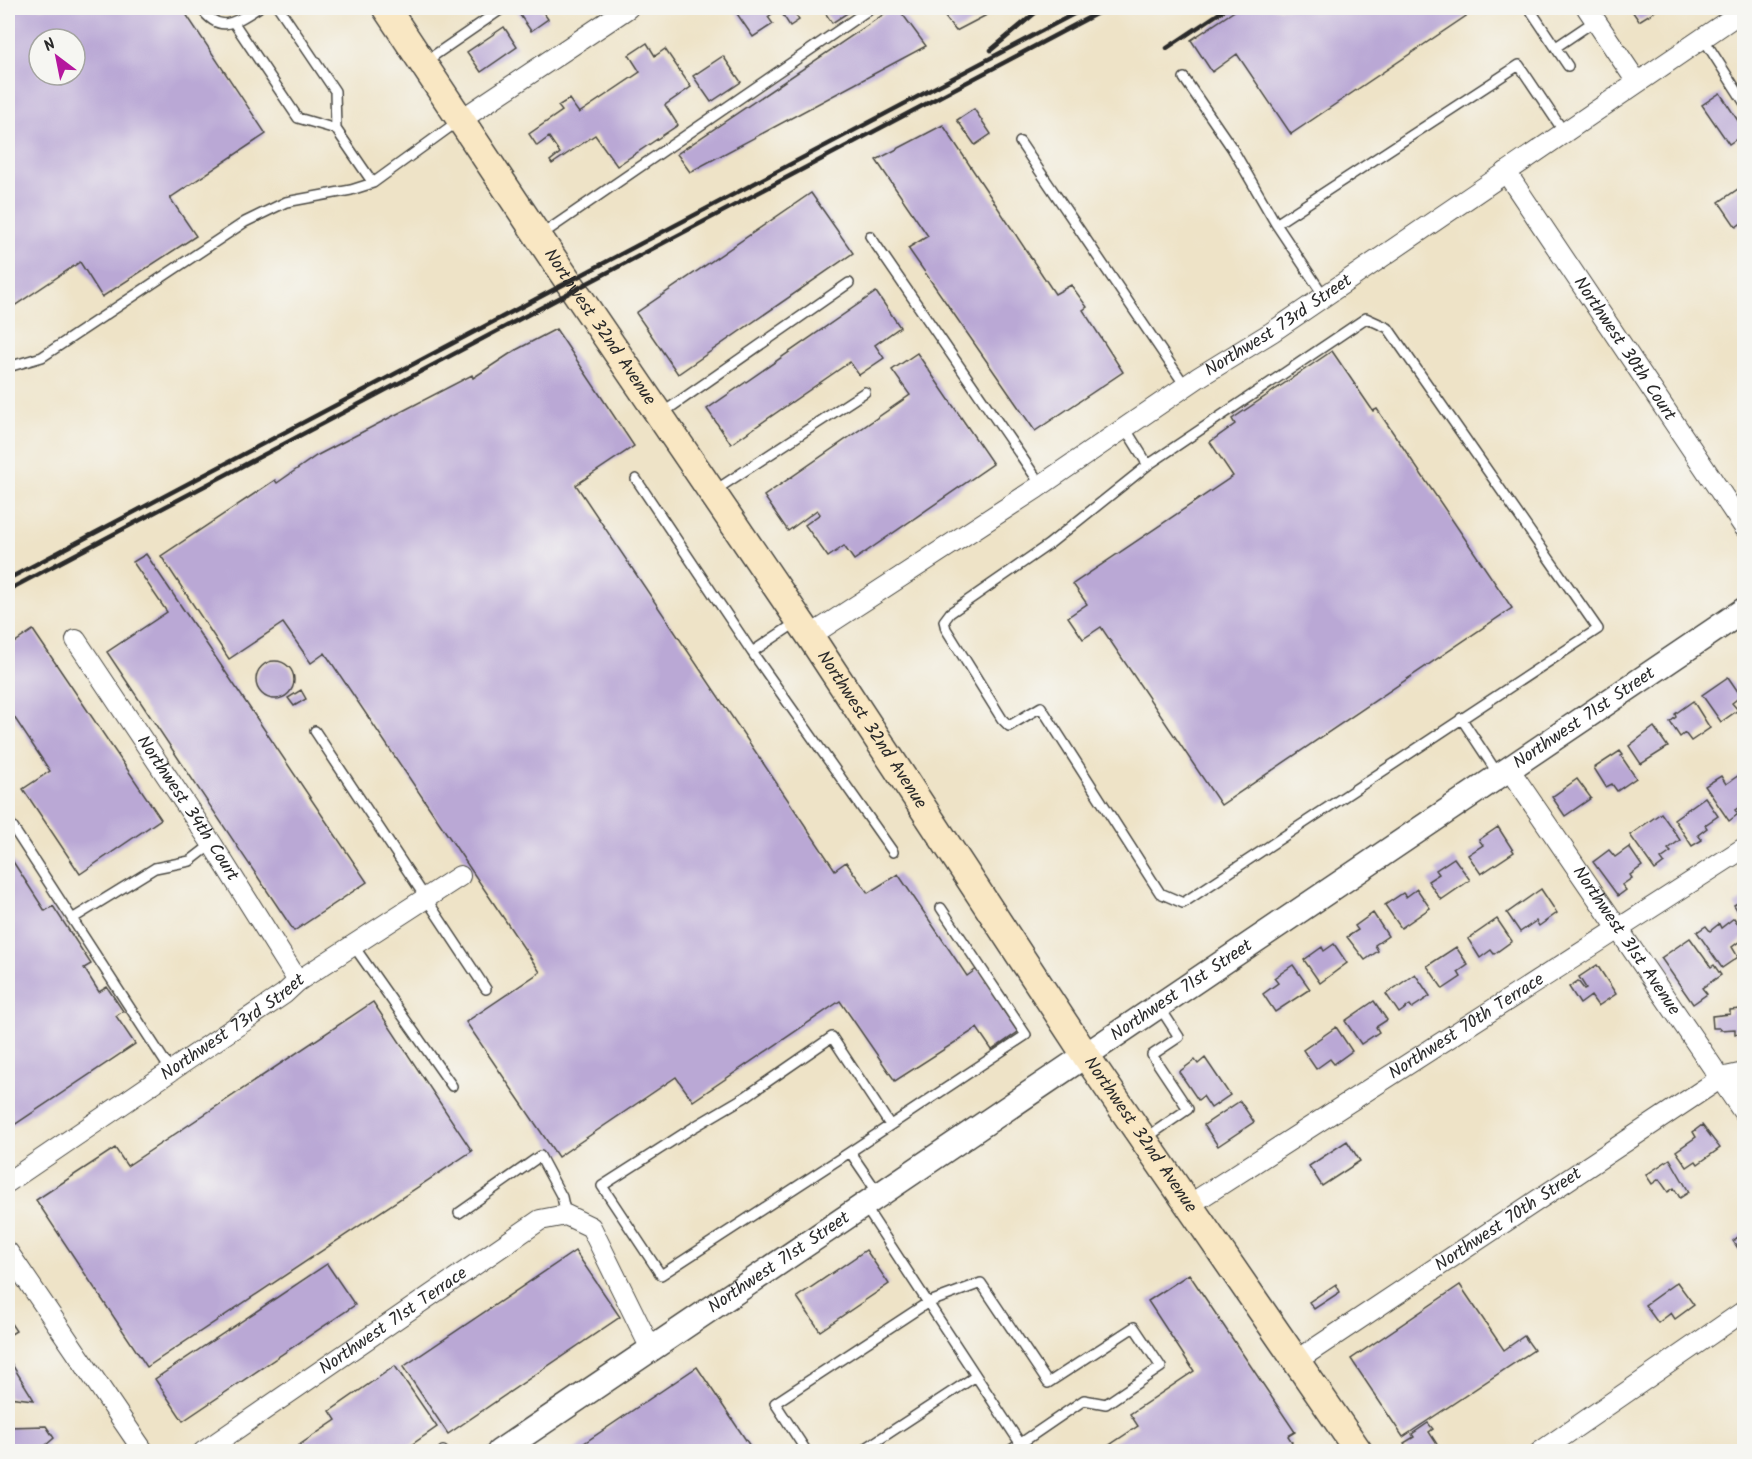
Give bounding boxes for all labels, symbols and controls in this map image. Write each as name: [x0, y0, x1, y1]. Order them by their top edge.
north arrow: [27, 27, 87, 87]
text: N: [39, 32, 61, 59]
street label: Northwest 32nd Avenue: [536, 243, 664, 412]
street label: Northwest 73rd Street: [1199, 266, 1359, 385]
street label: Northwest 30th Court: [1566, 271, 1684, 428]
street label: Northwest 32nd Avenue: [809, 645, 934, 815]
street label: Northwest 71st Street: [1507, 659, 1662, 777]
street label: Northwest 34th Court: [129, 729, 247, 888]
street label: Northwest 31st Avenue: [1565, 860, 1688, 1022]
street label: Northwest 71st Street: [1104, 931, 1260, 1049]
street label: Northwest 73rd Street: [155, 965, 312, 1089]
street label: Northwest 70th Terrace: [1383, 965, 1550, 1087]
street label: Northwest 32nd Avenue: [1076, 1051, 1205, 1219]
street label: Northwest 70th Street: [1429, 1159, 1589, 1279]
street label: Northwest 71st Street: [702, 1203, 857, 1321]
street label: Northwest 71st Terrace: [313, 1259, 474, 1383]

